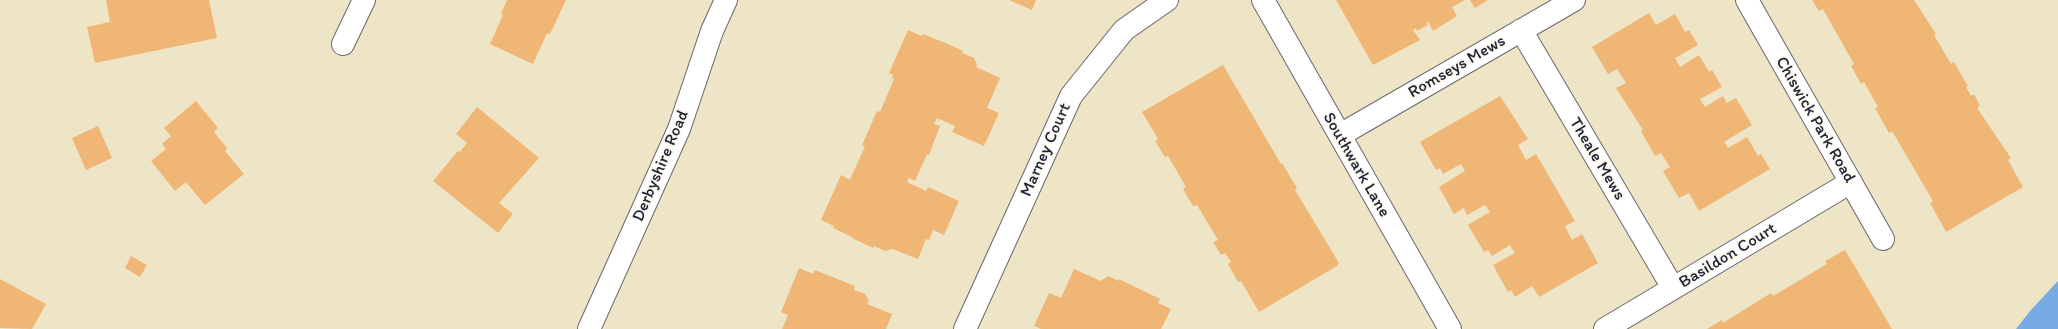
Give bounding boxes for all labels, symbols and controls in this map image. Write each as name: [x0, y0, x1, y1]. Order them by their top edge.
street label: Romseys Mews: [1405, 31, 1509, 103]
street label: Chiswick Park Road: [1771, 53, 1859, 187]
street label: Marney Court: [1016, 100, 1076, 200]
street label: Derbyshire Road: [628, 107, 694, 225]
street label: Southwark Lane: [1318, 109, 1394, 221]
street label: Theale Mews: [1564, 114, 1630, 204]
street label: Basildon Court: [1676, 219, 1780, 293]

